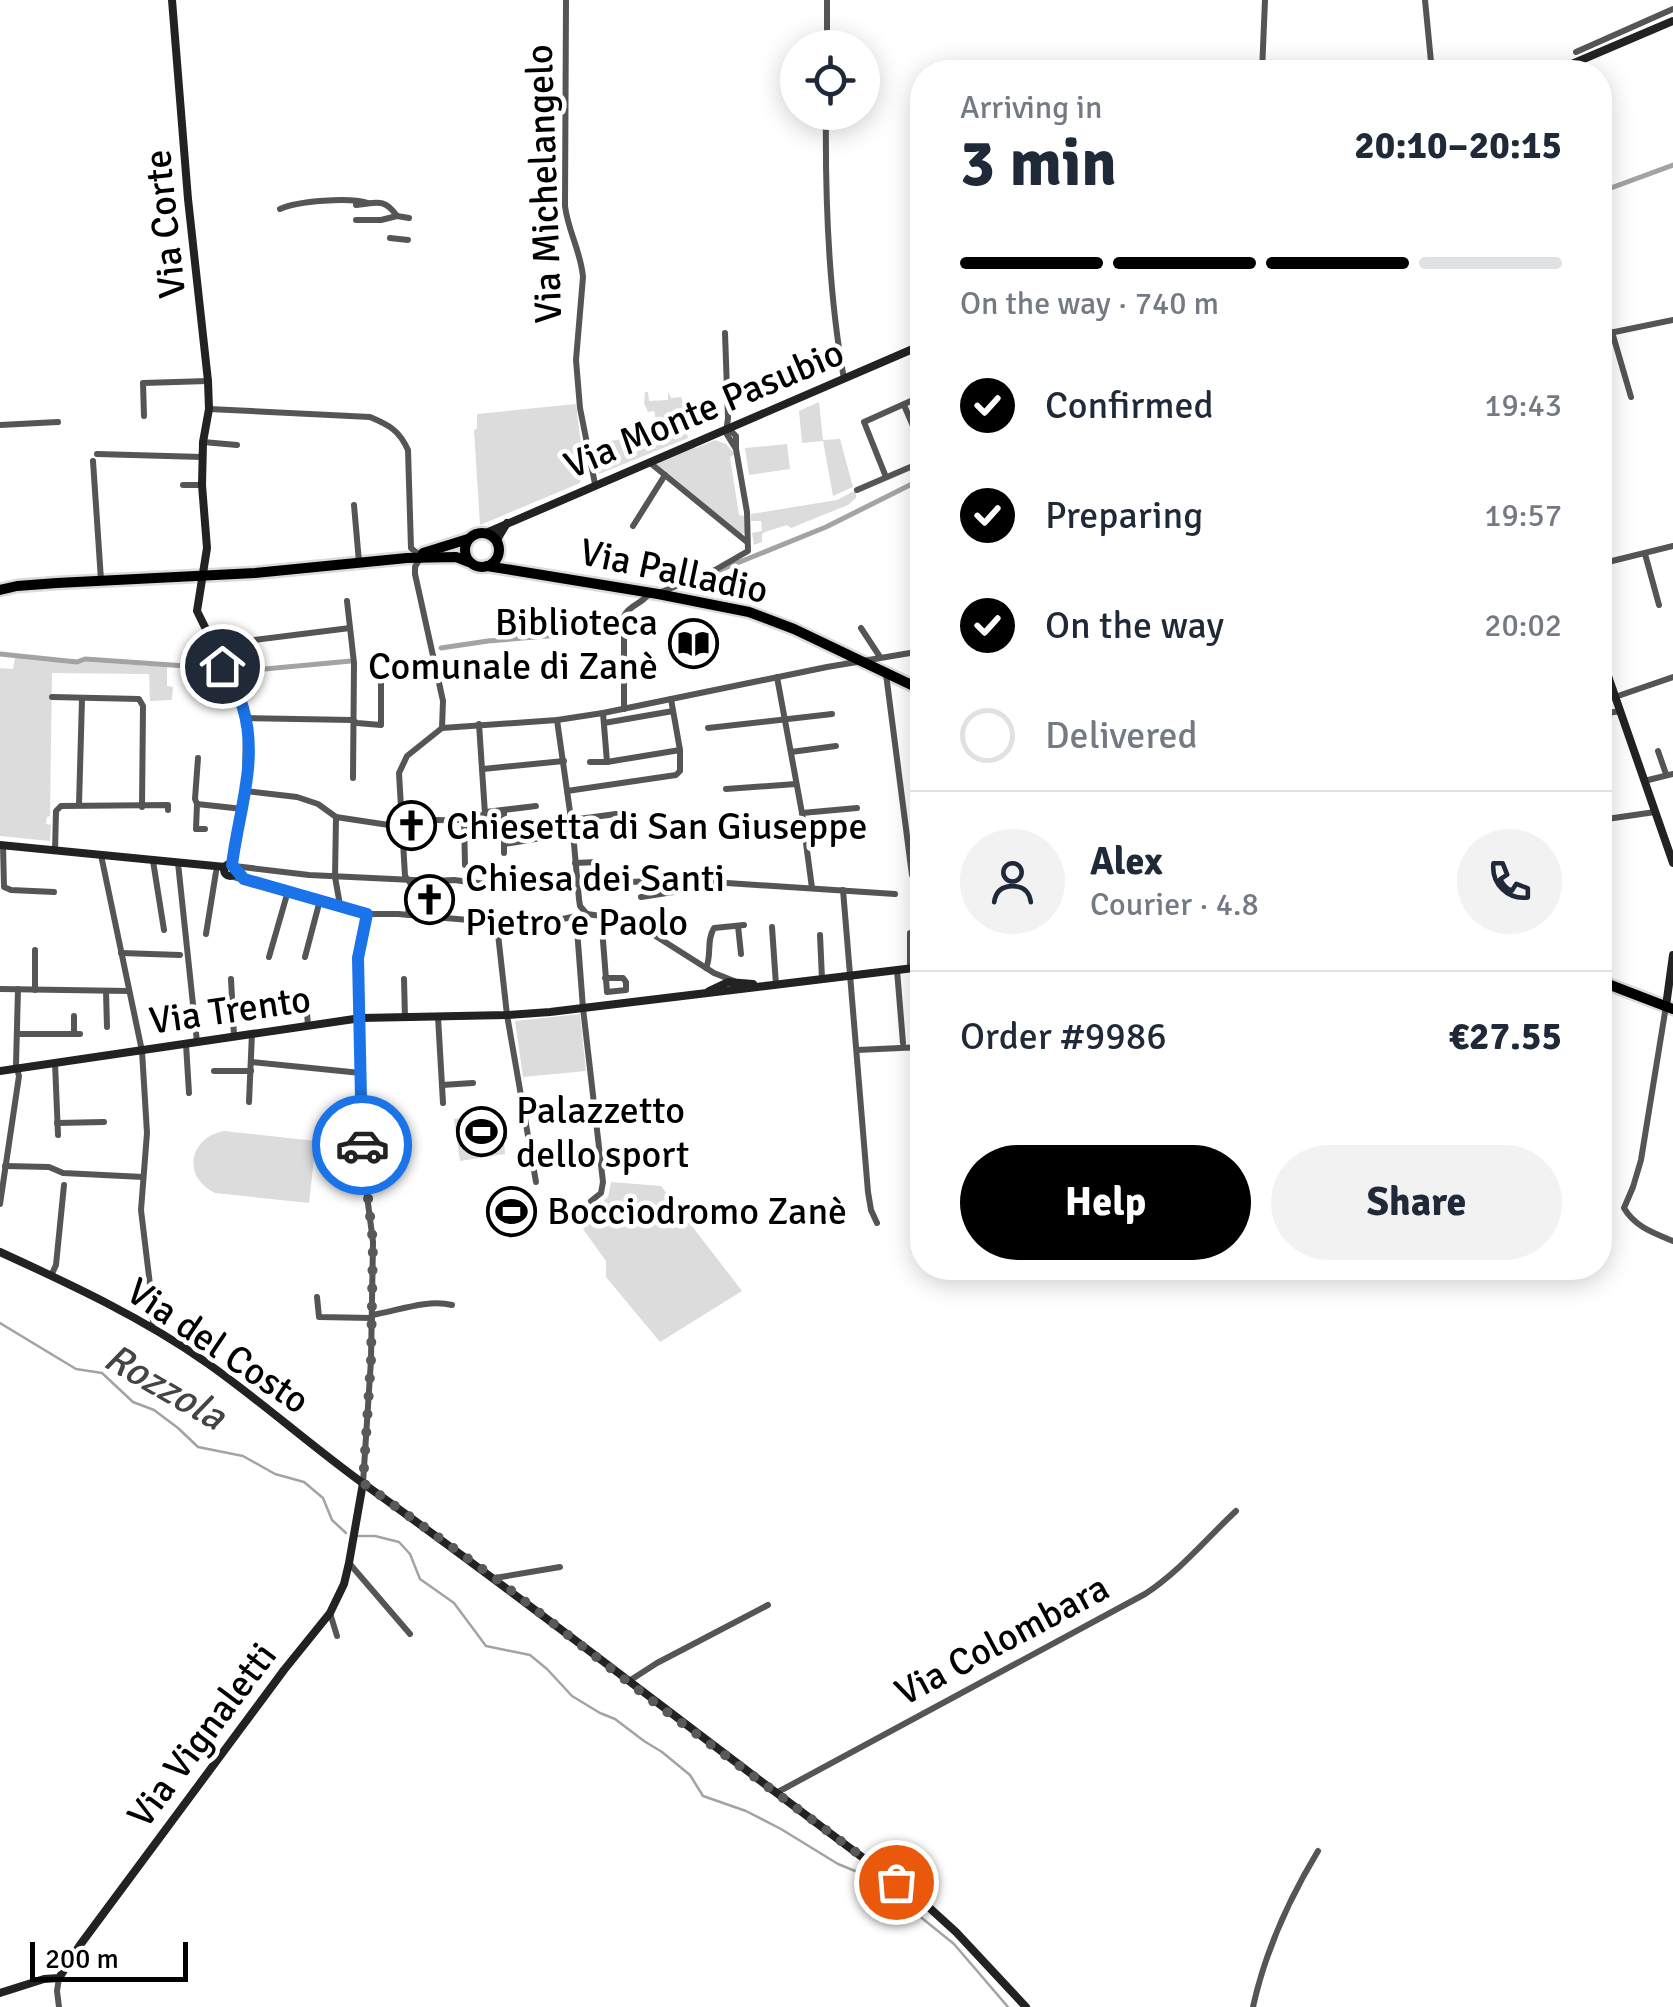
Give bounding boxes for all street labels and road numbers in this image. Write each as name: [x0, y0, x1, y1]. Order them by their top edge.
street label: Via Michelangelo: [516, 44, 572, 324]
street label: Via Corte: [134, 147, 196, 301]
street label: Via Monte Pasubio: [557, 329, 851, 489]
street label: Via Palladio: [576, 528, 772, 614]
street label: Via Trento: [146, 975, 314, 1045]
street label: Via del Costo: [118, 1268, 318, 1424]
street label: Via Colombara: [887, 1564, 1117, 1716]
street label: Via Vignaletti: [117, 1633, 287, 1837]

